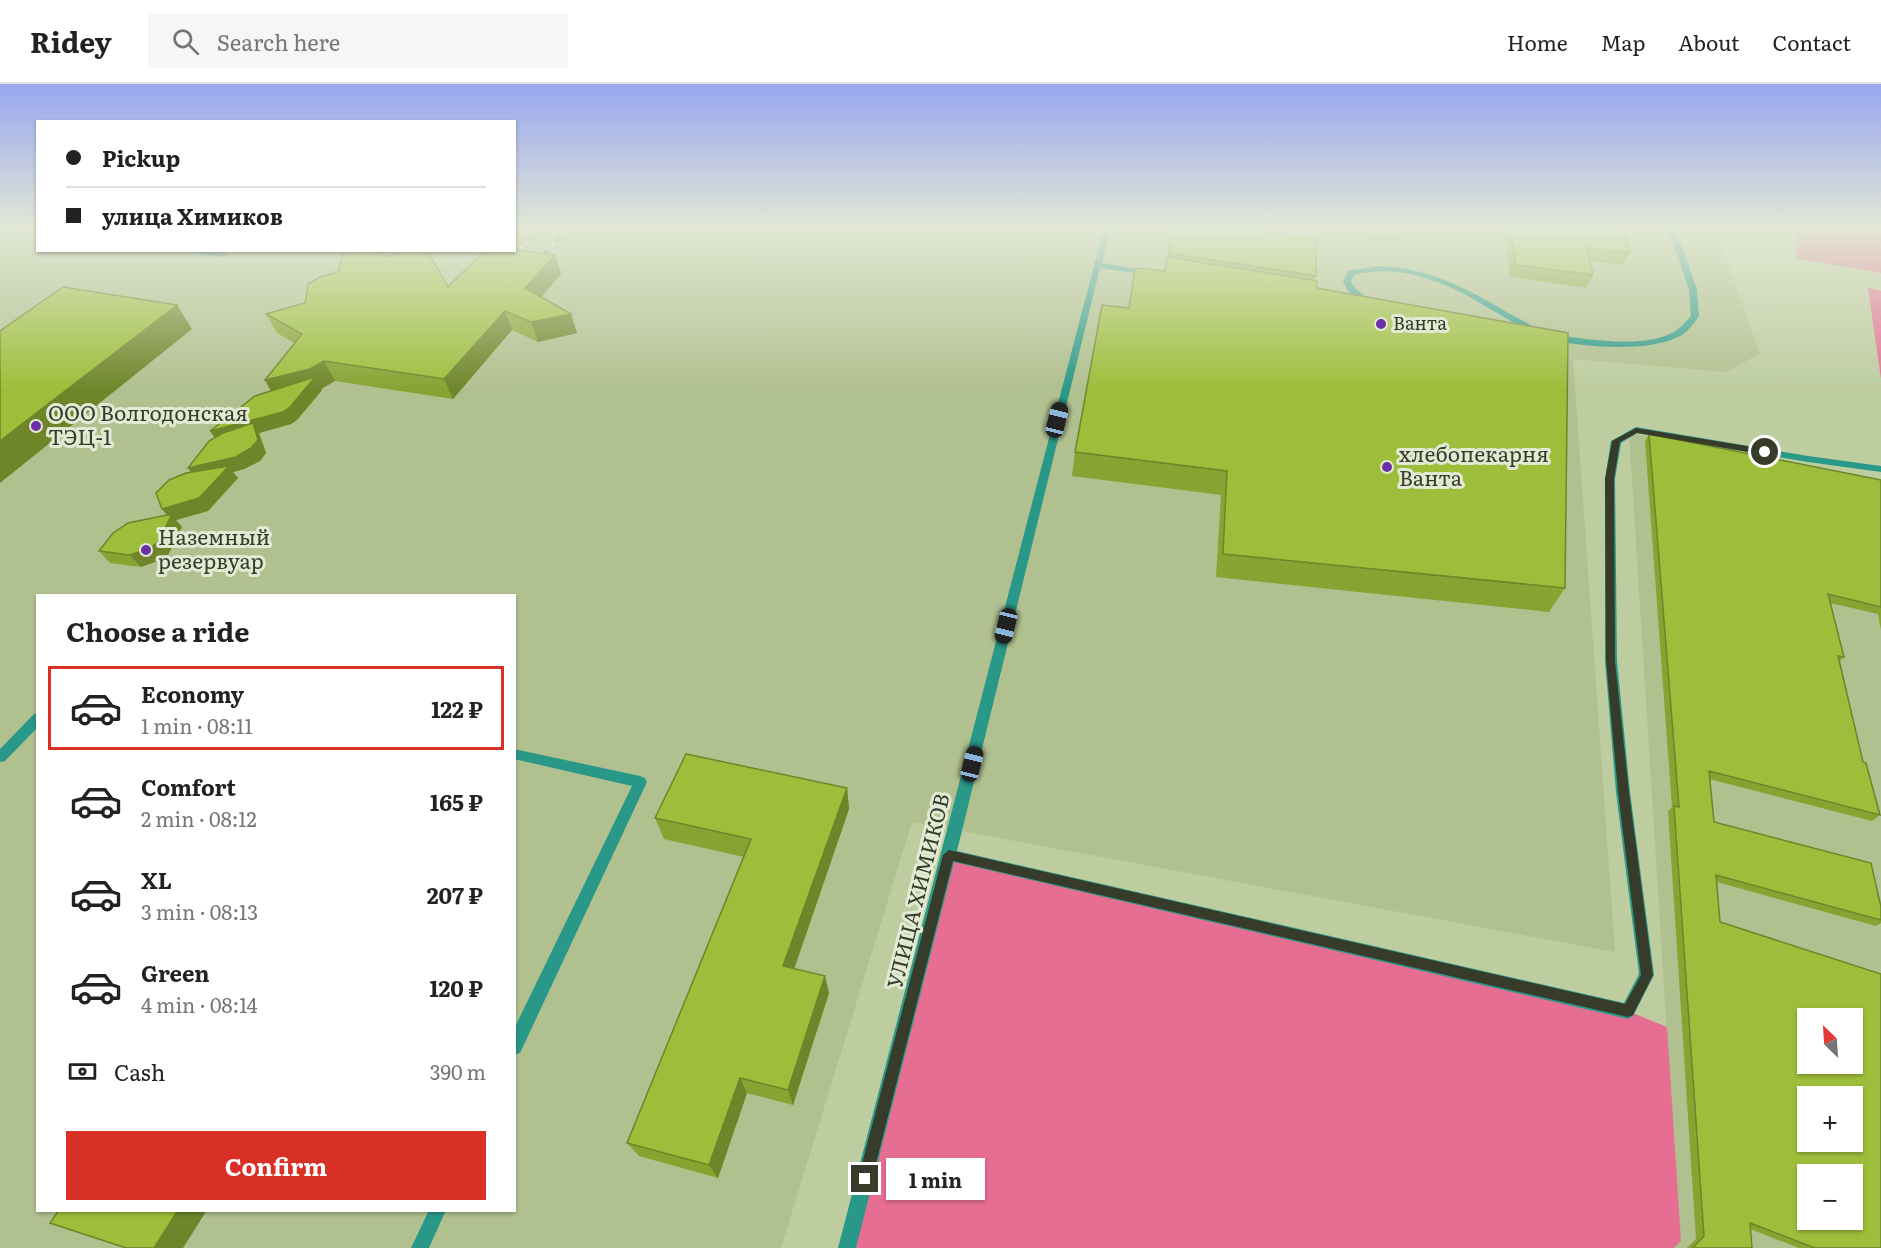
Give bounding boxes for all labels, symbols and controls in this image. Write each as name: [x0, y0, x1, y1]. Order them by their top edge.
search box: [148, 14, 568, 68]
text: Ridey: [30, 20, 112, 62]
icon: search: [169, 25, 202, 58]
text: Search here: [217, 25, 340, 58]
text: Home: [1507, 26, 1568, 57]
text: Map: [1601, 26, 1645, 57]
text: About: [1678, 26, 1740, 57]
text: Contact: [1773, 26, 1851, 57]
text: Pickup: [102, 141, 180, 174]
text: улица Химиков: [102, 199, 283, 232]
place label: Ванта: [1393, 309, 1447, 336]
marker: Ванта: [1374, 317, 1388, 331]
place label: ООО Волгодонская ТЭЦ-1: [48, 396, 248, 451]
car: [1044, 400, 1070, 440]
marker: ООО Волгодонская ТЭЦ-1: [29, 419, 43, 433]
place label: хлебопекарня Ванта: [1399, 437, 1549, 492]
route start: [1751, 438, 1778, 465]
marker: хлебопекарня Ванта: [1380, 460, 1394, 474]
place label: Наземный резервуар: [158, 520, 270, 575]
marker: Наземный резервуар: [139, 543, 153, 557]
car: [993, 606, 1019, 646]
text: Choose a ride: [66, 610, 249, 650]
text: Economy: [141, 677, 244, 710]
icon: car: [69, 681, 123, 735]
text: 122 ₽: [431, 692, 483, 725]
text: 1 min · 08:11: [141, 710, 253, 740]
car: [959, 744, 985, 784]
text: Comfort: [141, 770, 236, 803]
icon: car: [69, 774, 123, 828]
text: 165 ₽: [430, 785, 483, 818]
street label: УЛИЦА ХИМИКОВ: [877, 790, 956, 991]
text: 2 min · 08:12: [141, 803, 257, 833]
text: XL: [141, 863, 172, 896]
icon: car: [69, 867, 123, 921]
text: 207 ₽: [427, 878, 483, 911]
text: 3 min · 08:13: [141, 896, 258, 926]
text: Green: [141, 956, 210, 989]
icon: car: [69, 960, 123, 1014]
text: 120 ₽: [429, 971, 483, 1004]
text: 4 min · 08:14: [141, 989, 258, 1019]
north arrow: [1797, 1008, 1863, 1074]
map controls: [1797, 1008, 1863, 1230]
icon: cash: [66, 1055, 99, 1088]
text: Cash: [114, 1055, 165, 1088]
text: 390 m: [430, 1056, 486, 1086]
button: +: [1797, 1086, 1863, 1152]
button: Confirm: [66, 1131, 486, 1200]
callout: 1 min: [886, 1158, 985, 1200]
text: 1 min: [909, 1164, 962, 1194]
button: −: [1797, 1164, 1863, 1230]
route end: [851, 1165, 878, 1192]

